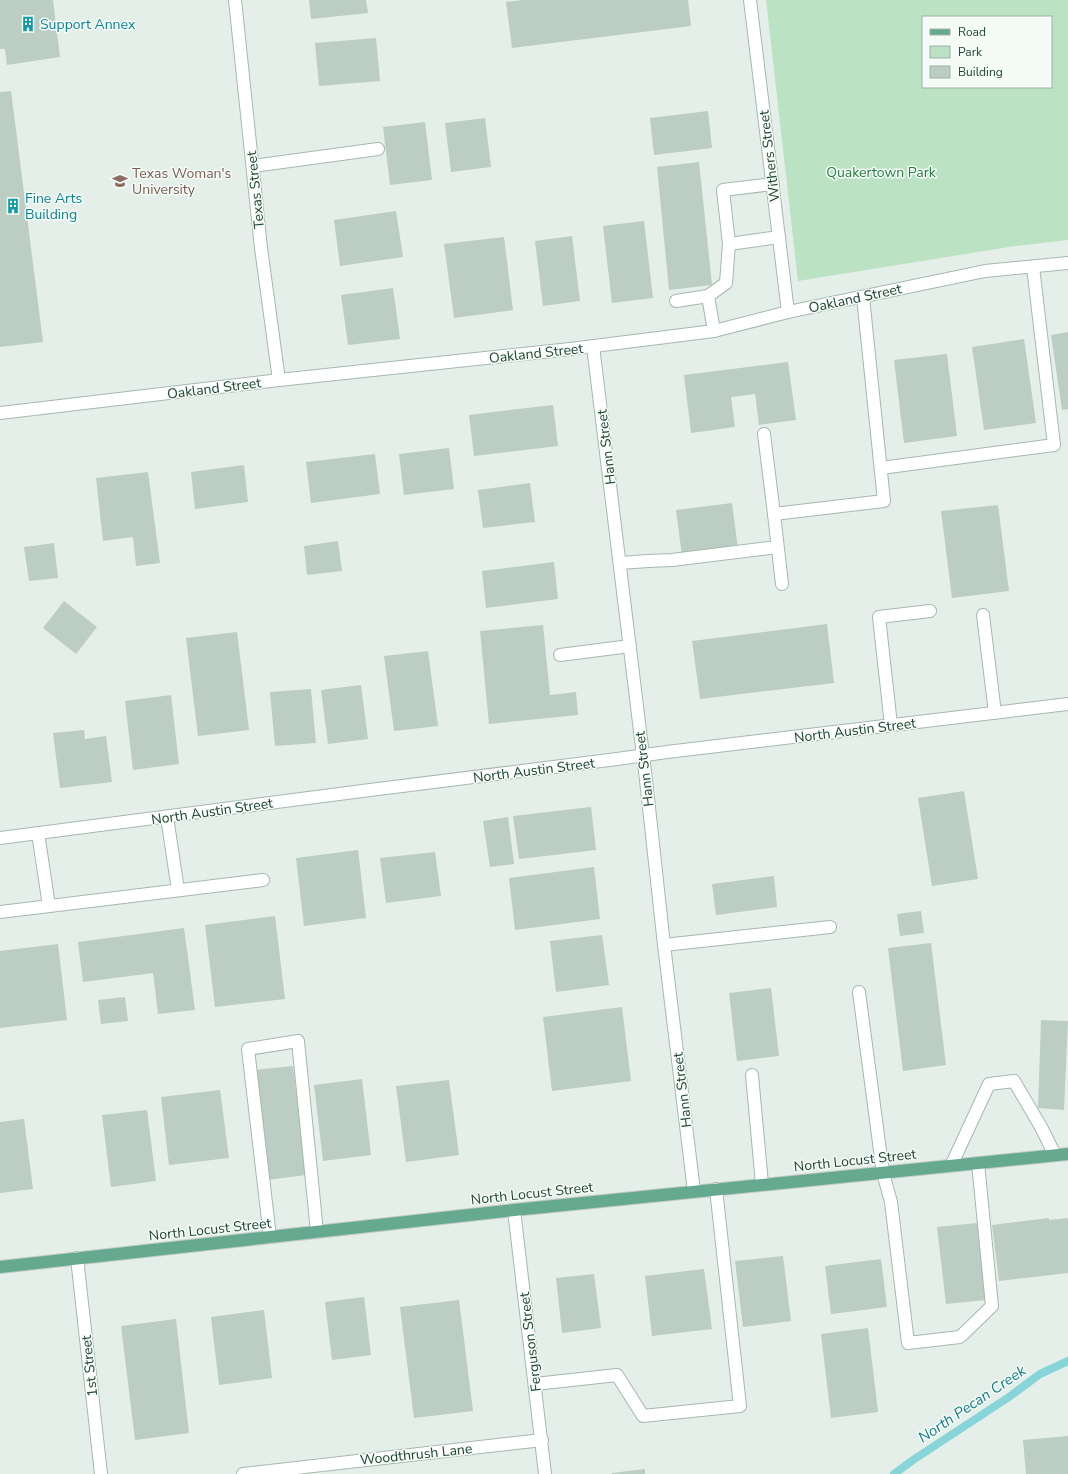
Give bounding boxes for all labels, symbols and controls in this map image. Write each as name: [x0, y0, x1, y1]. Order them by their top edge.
building icon: Support Annex: [19, 15, 37, 33]
place label: Support Annex: [40, 15, 136, 34]
legend: [922, 16, 1052, 88]
text: Road: [958, 24, 986, 40]
text: Park: [958, 44, 983, 60]
text: Building: [958, 64, 1003, 80]
street label: Withers Street: [754, 109, 785, 203]
street label: Texas Street: [242, 150, 269, 230]
park label: Quakertown Park: [826, 163, 937, 182]
place label: Texas Woman's University: [132, 164, 232, 199]
school or university icon: Texas Woman's University: [111, 172, 129, 190]
place label: Fine Arts Building: [25, 189, 82, 224]
building icon: Fine Arts Building: [4, 197, 22, 215]
street label: Oakland Street: [807, 279, 903, 318]
street label: Oakland Street: [488, 339, 584, 368]
street label: Oakland Street: [166, 373, 262, 404]
street label: Hann Street: [592, 408, 621, 486]
street label: North Austin Street: [793, 714, 917, 747]
street label: Hann Street: [630, 730, 659, 808]
street label: North Austin Street: [472, 754, 596, 787]
street label: North Austin Street: [150, 794, 274, 829]
street label: Hann Street: [668, 1051, 697, 1129]
street label: North Locust Street: [793, 1145, 917, 1176]
street label: North Locust Street: [470, 1178, 594, 1209]
street label: North Locust Street: [148, 1214, 272, 1245]
street label: Ferguson Street: [515, 1291, 546, 1393]
street label: 1st Street: [77, 1334, 102, 1398]
water label: North Pecan Creek: [914, 1360, 1030, 1448]
street label: Woodthrush Lane: [359, 1439, 473, 1470]

